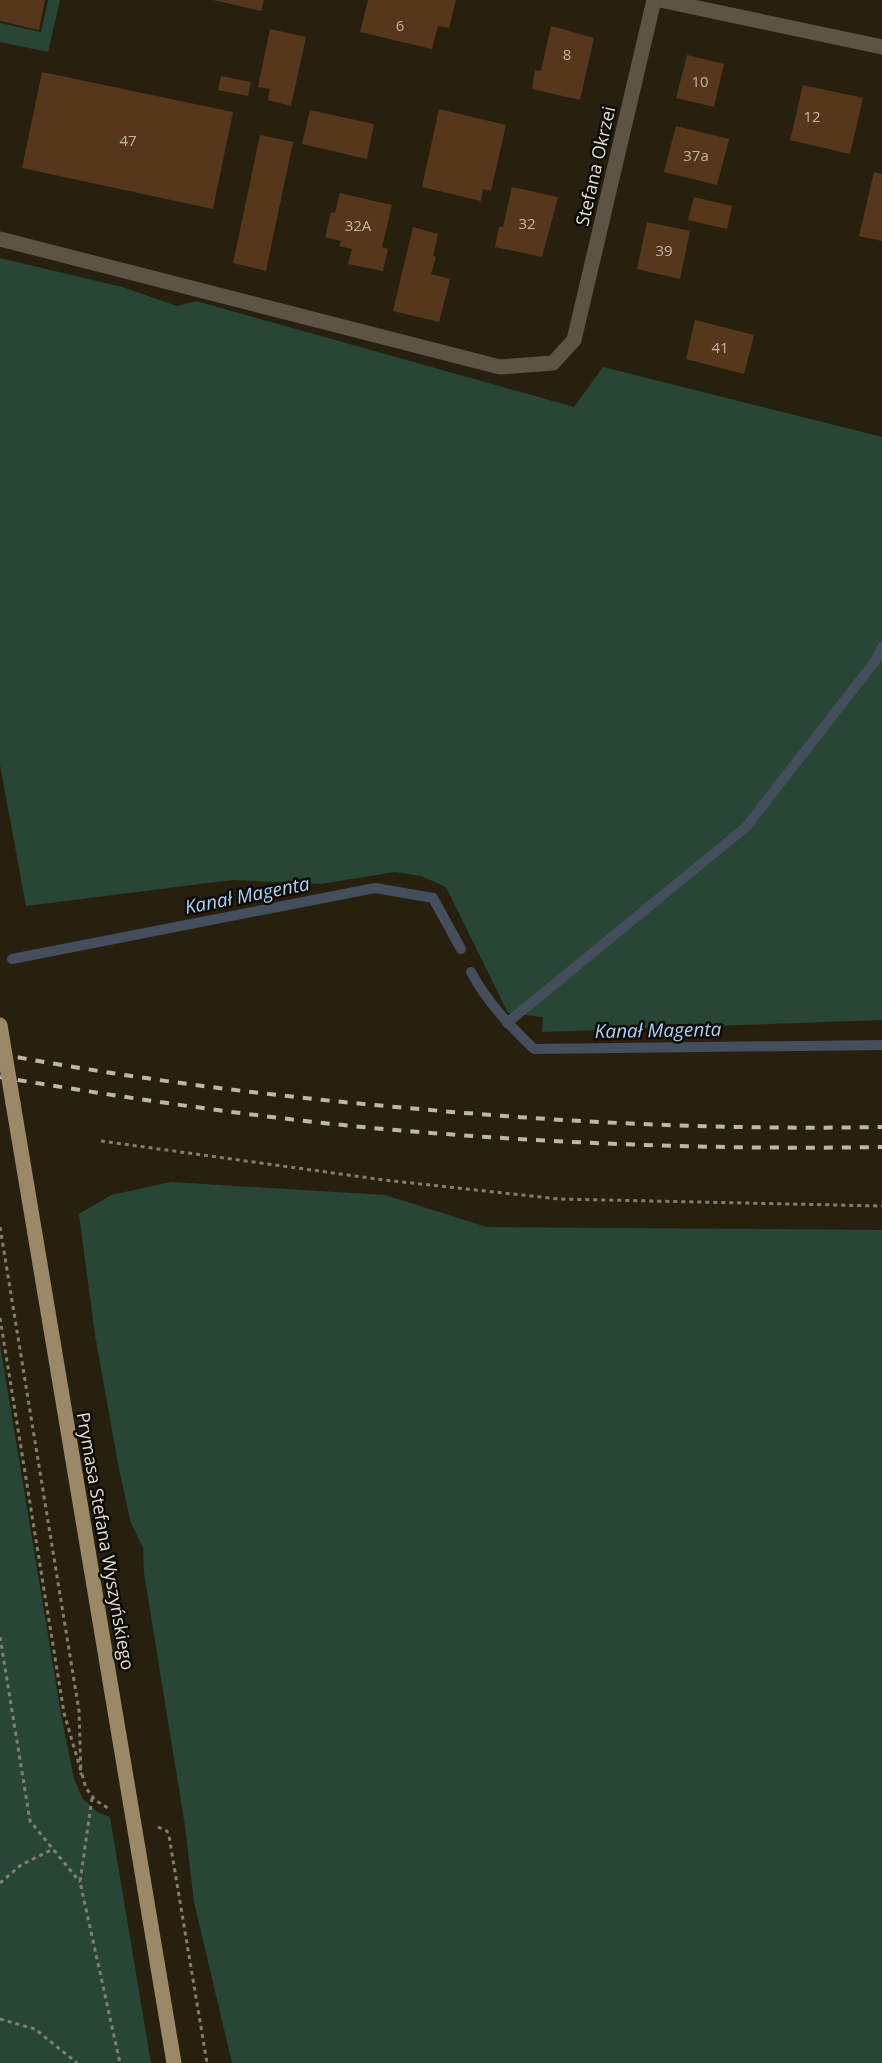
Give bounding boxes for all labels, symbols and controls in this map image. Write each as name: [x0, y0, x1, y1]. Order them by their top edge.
house number: 6: [396, 15, 404, 35]
house number: 8: [563, 44, 571, 64]
house number: 10: [691, 71, 709, 91]
street label: Stefana Okrzei: [570, 104, 620, 228]
house number: 12: [803, 106, 821, 126]
house number: 47: [119, 130, 137, 150]
house number: 37a: [683, 145, 709, 165]
house number: 32: [518, 213, 536, 233]
house number: 32A: [345, 215, 372, 235]
house number: 39: [655, 240, 673, 260]
house number: 41: [711, 337, 729, 357]
water label: Kanał Magenta: [182, 870, 312, 920]
water label: Kanał Magenta: [594, 1016, 722, 1044]
street label: Prymasa Stefana Wyszyńskiego: [71, 1410, 141, 1672]

